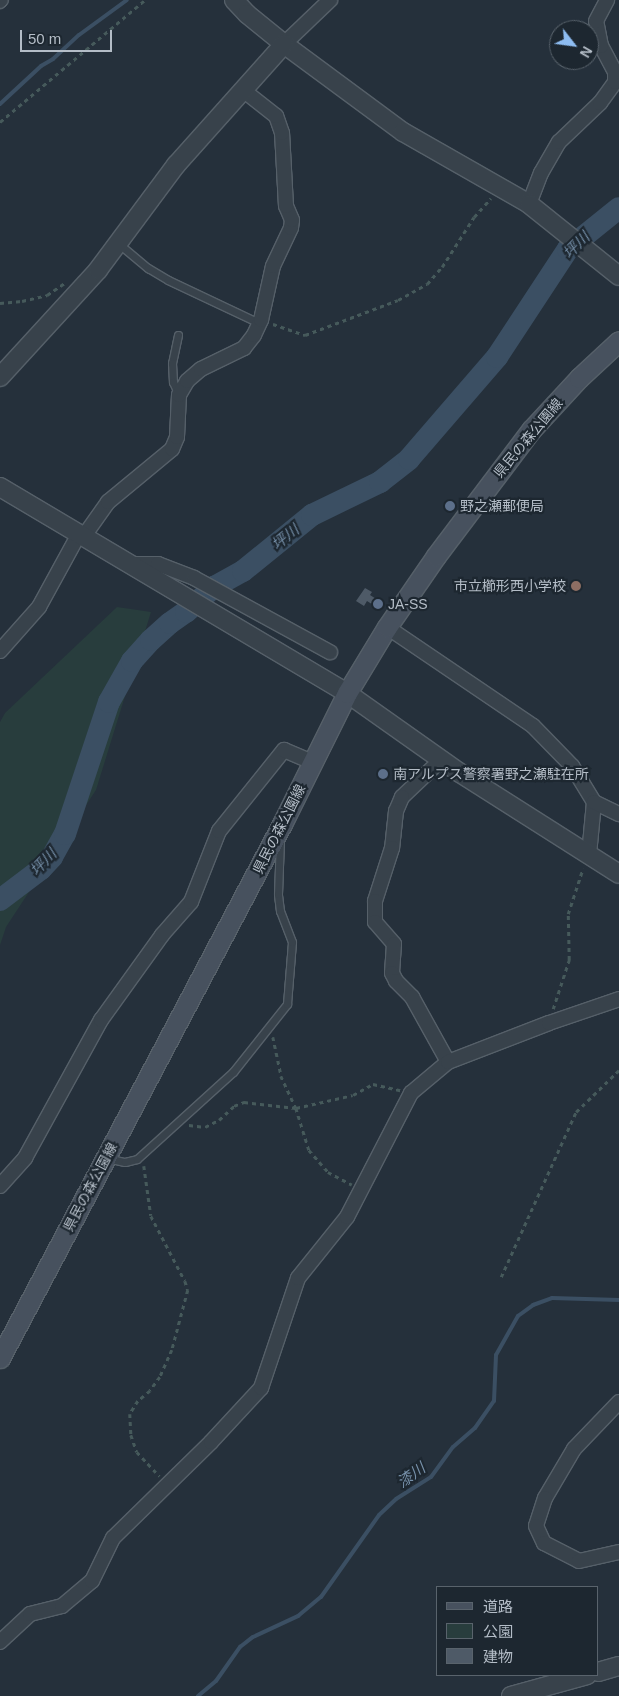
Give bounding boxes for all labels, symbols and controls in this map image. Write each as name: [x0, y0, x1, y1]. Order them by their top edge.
scale bar: [22, 20, 115, 52]
north arrow: [549, 20, 599, 70]
text: 50 m: [28, 30, 61, 47]
text: N: [577, 44, 596, 60]
water label: 坪川: [559, 228, 593, 262]
street label: 県民の森公園線: [490, 395, 566, 481]
place label: 野之瀬郵便局: [460, 498, 544, 514]
marker: 野之瀬郵便局: [444, 500, 456, 512]
water label: 坪川: [268, 521, 302, 553]
place label: 市立櫛形西小学校: [454, 578, 566, 594]
marker: 市立櫛形西小学校: [570, 580, 582, 592]
place label: JA-SS: [388, 596, 428, 612]
marker: JA-SS: [372, 598, 384, 610]
place label: 南アルプス警察署野之瀬駐在所: [393, 766, 589, 782]
marker: 南アルプス警察署野之瀬駐在所: [377, 768, 389, 780]
street label: 県民の森公園線: [249, 782, 309, 876]
water label: 坪川: [26, 845, 60, 879]
street label: 県民の森公園線: [60, 1140, 120, 1234]
water label: 漆川: [394, 1459, 428, 1491]
legend: [436, 1586, 599, 1676]
text: 道路: [483, 1598, 513, 1615]
text: 公園: [483, 1623, 513, 1640]
text: 建物: [483, 1648, 513, 1665]

